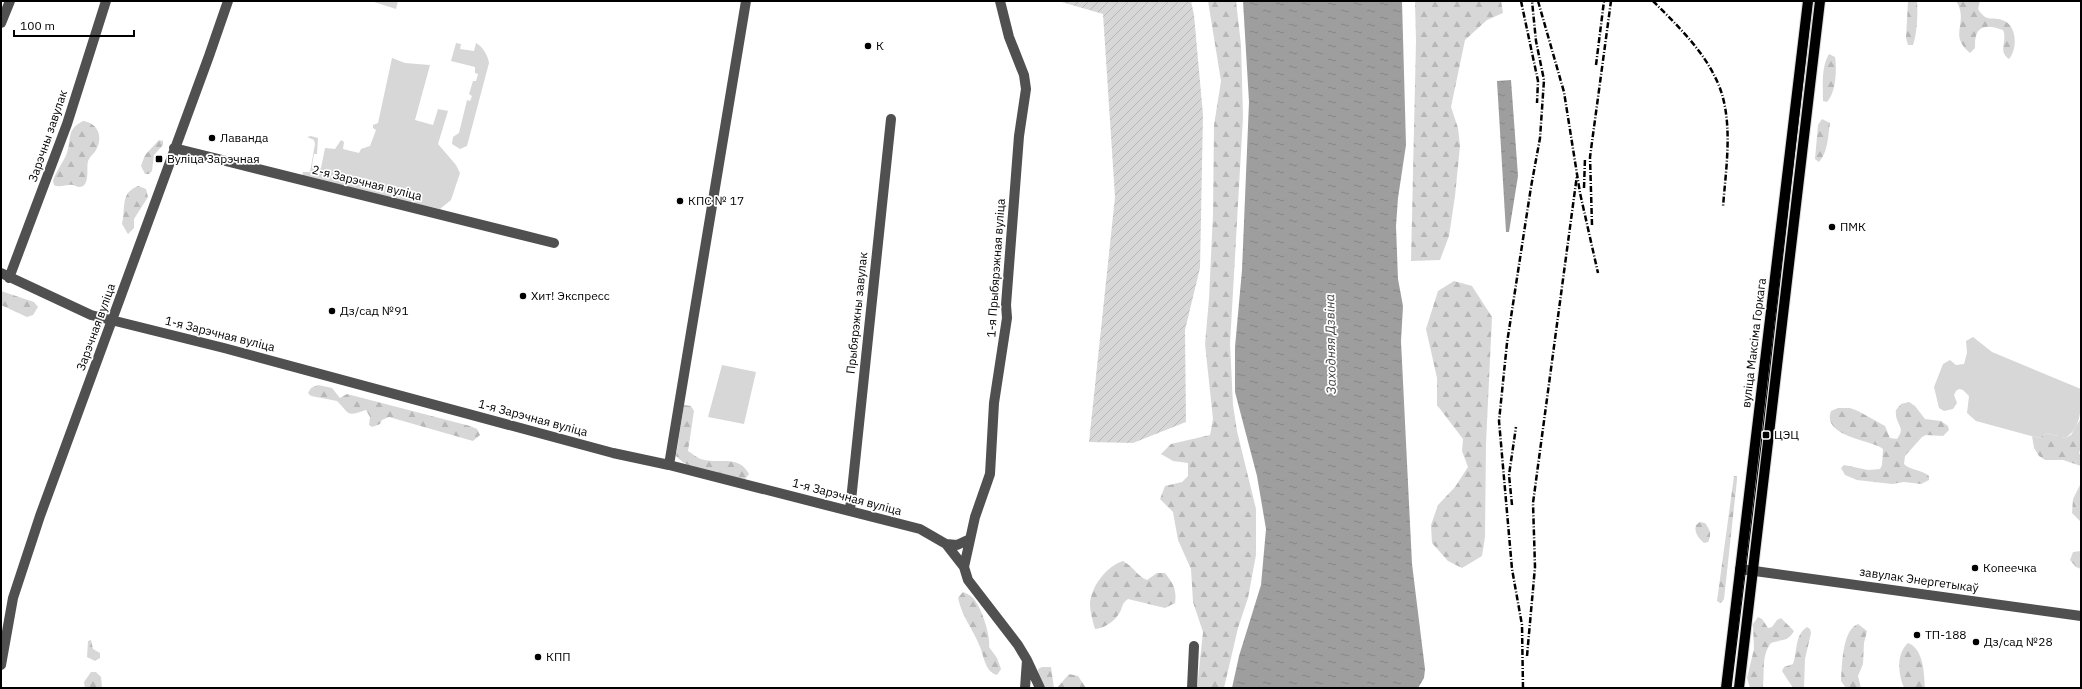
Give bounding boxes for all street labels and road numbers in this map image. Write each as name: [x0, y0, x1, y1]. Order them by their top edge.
street label: Зарэчны завулак: [25, 88, 70, 184]
street label: 2-я Зарэчная вуліца: [311, 162, 424, 204]
street label: 1-я Прыбярэжная вуліца: [983, 198, 1008, 338]
street label: Прыбярэжны завулак: [843, 251, 870, 375]
street label: вуліца Максіма Горкага: [1738, 277, 1769, 409]
street label: Зарэчная вуліца: [73, 281, 118, 372]
street label: 1-я Зарэчная вуліца: [164, 313, 277, 355]
street label: 1-я Зарэчная вуліца: [477, 396, 590, 440]
street label: 1-я Зарэчная вуліца: [791, 475, 904, 519]
street label: завулак Энергетыкаў: [1859, 564, 1980, 595]

